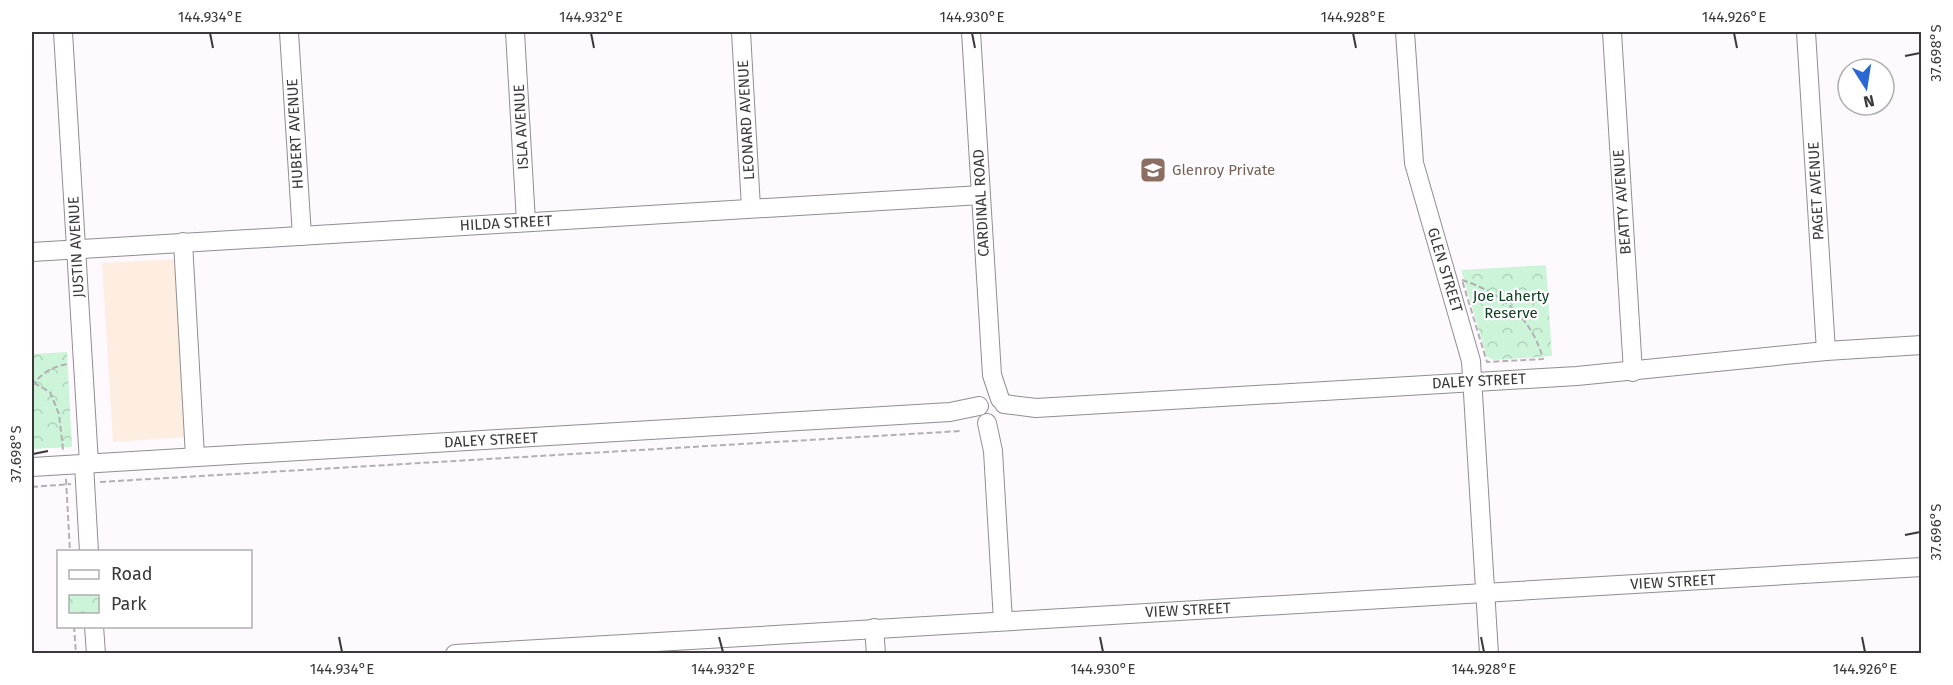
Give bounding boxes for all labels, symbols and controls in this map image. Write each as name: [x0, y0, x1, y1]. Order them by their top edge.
text: 144.934°E: [178, 8, 242, 26]
text: 144.932°E: [559, 8, 623, 26]
text: 144.930°E: [940, 8, 1004, 26]
text: 144.928°E: [1321, 8, 1385, 26]
text: 144.926°E: [1702, 8, 1766, 26]
text: 37.698°S: [1927, 24, 1945, 82]
north arrow: [1836, 57, 1896, 117]
street label: LEONARD AVENUE: [734, 60, 758, 180]
street label: HUBERT AVENUE: [283, 78, 307, 190]
street label: ISLA AVENUE: [510, 84, 532, 170]
text: N: [1862, 91, 1876, 112]
street label: PAGET AVENUE: [1804, 141, 1828, 241]
street label: CARDINAL ROAD: [969, 149, 993, 257]
street label: BEATTY AVENUE: [1609, 149, 1635, 255]
school or university icon: Glenroy Private: [1138, 155, 1168, 185]
place label: Glenroy Private: [1172, 161, 1275, 179]
street label: JUSTIN AVENUE: [64, 196, 88, 298]
street label: HILDA STREET: [459, 212, 553, 234]
street label: GLEN STREET: [1424, 225, 1466, 315]
park label: Joe Laherty Reserve: [1473, 287, 1550, 322]
street label: DALEY STREET: [1431, 370, 1527, 392]
text: 37.698°S: [7, 425, 25, 483]
street label: DALEY STREET: [443, 429, 539, 451]
text: 37.696°S: [1927, 503, 1945, 561]
legend: [57, 550, 252, 628]
text: Road: [111, 563, 153, 585]
street label: VIEW STREET: [1630, 571, 1716, 593]
text: Park: [111, 593, 147, 615]
street label: VIEW STREET: [1145, 599, 1231, 621]
text: 144.934°E: [310, 660, 374, 678]
text: 144.932°E: [691, 660, 755, 678]
text: 144.930°E: [1071, 660, 1135, 678]
text: 144.928°E: [1452, 660, 1516, 678]
text: 144.926°E: [1833, 660, 1897, 678]

